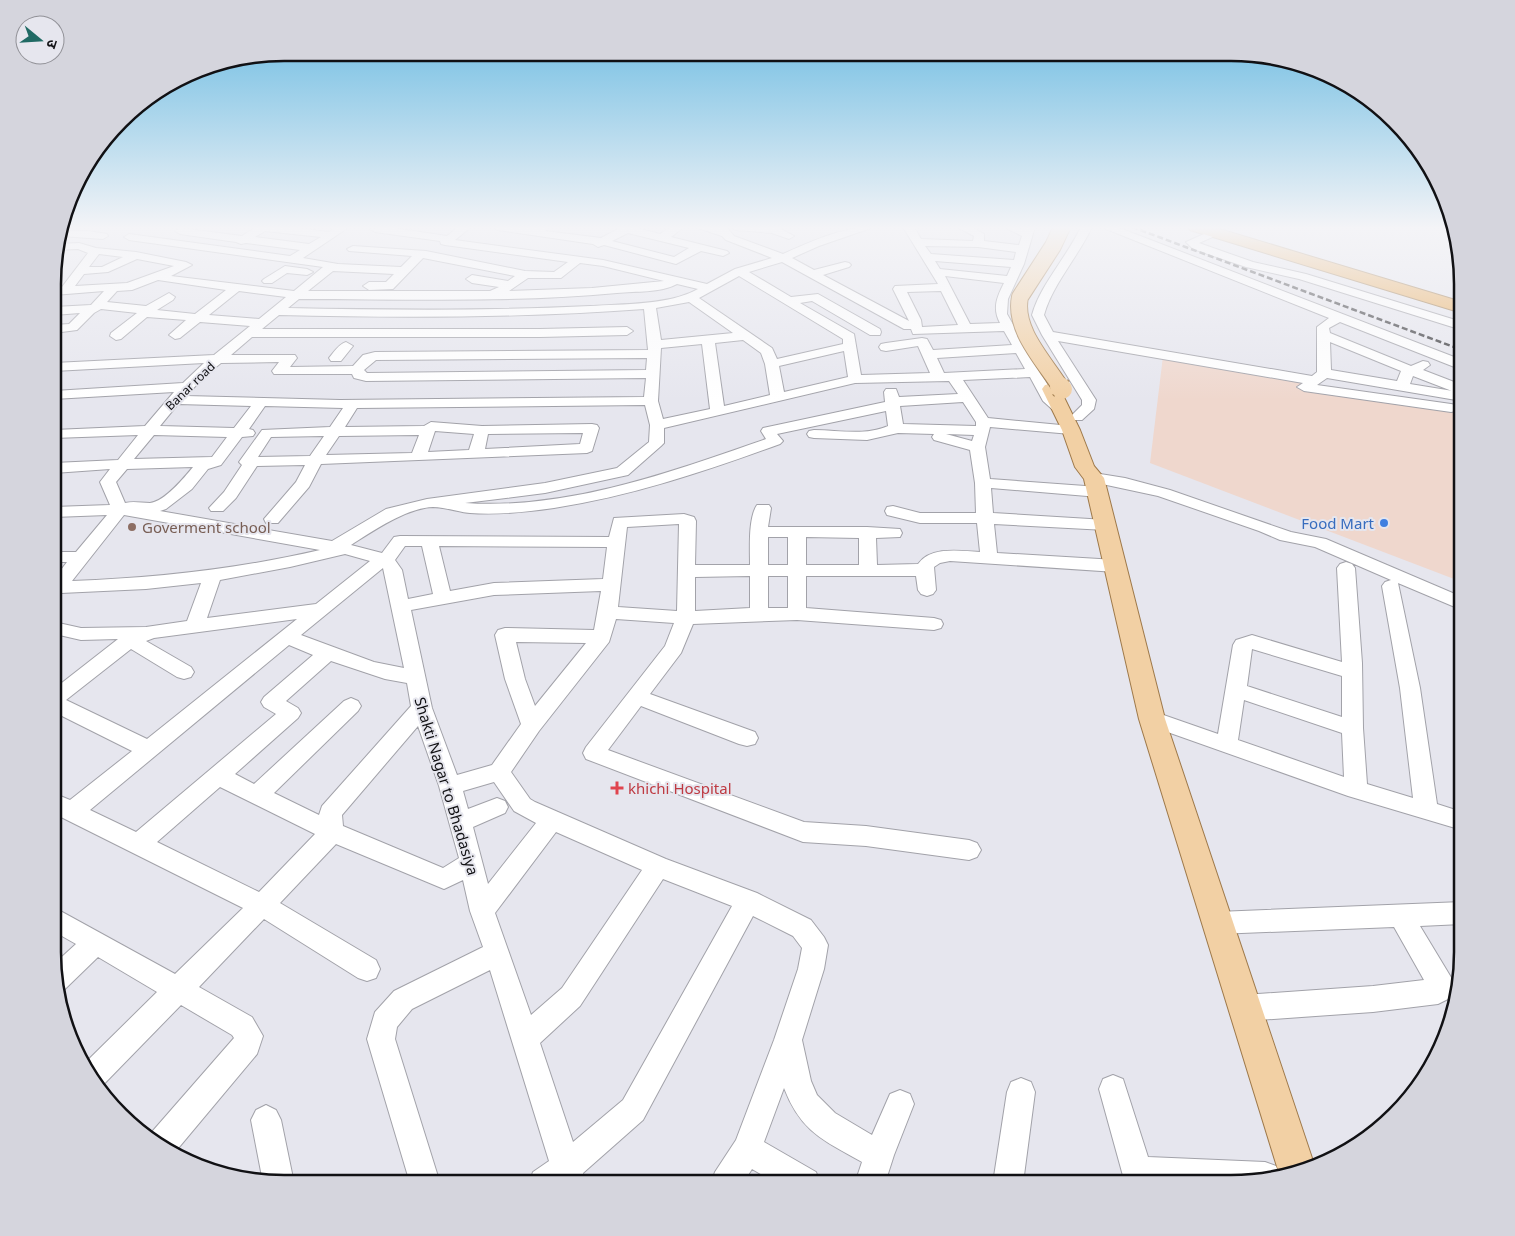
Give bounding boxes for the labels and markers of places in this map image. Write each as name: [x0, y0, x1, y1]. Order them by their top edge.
place label: Food Mart: [1301, 513, 1375, 533]
place label: Goverment school: [142, 517, 271, 537]
marker: Food Mart: [1378, 517, 1390, 529]
marker: Goverment school: [126, 521, 138, 533]
place label: khichi Hospital: [628, 778, 732, 798]
marker: khichi Hospital: [610, 781, 624, 795]

